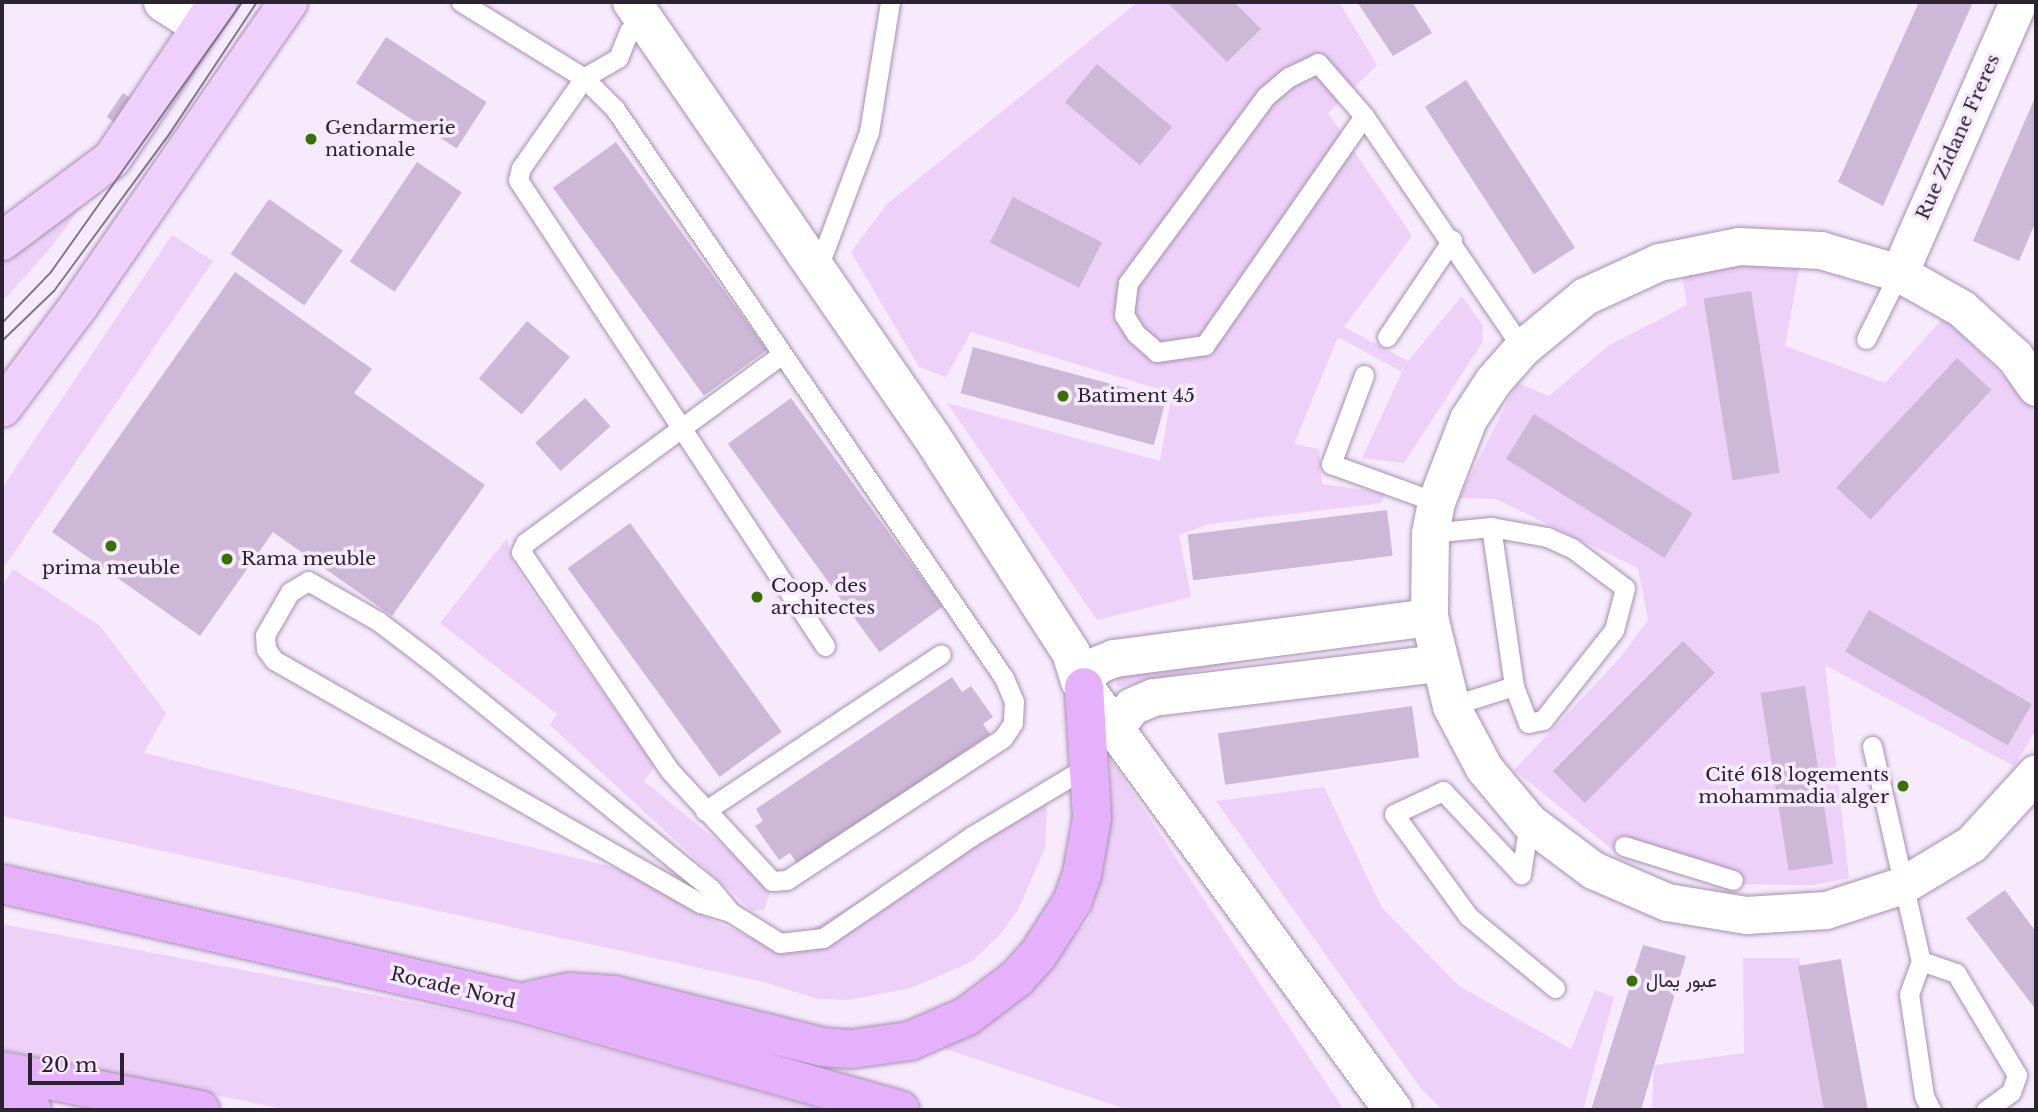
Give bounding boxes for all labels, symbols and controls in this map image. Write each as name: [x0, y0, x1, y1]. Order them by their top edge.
street label: Rue Zidane Freres: [1911, 51, 2005, 223]
place label: Gendarmerie nationale: [325, 117, 456, 161]
marker: Gendarmerie nationale: [303, 131, 319, 147]
place label: Batiment 45: [1077, 385, 1195, 407]
marker: Batiment 45: [1055, 388, 1071, 404]
marker: prima meuble: [103, 538, 119, 554]
place label: Rama meuble: [241, 548, 376, 570]
marker: Rama meuble: [219, 551, 235, 567]
place label: prima meuble: [42, 557, 180, 579]
place label: Coop. des architectes: [771, 575, 875, 619]
marker: Coop. des architectes: [749, 589, 765, 605]
place label: Cité 618 logements mohammadia alger: [1698, 764, 1889, 808]
marker: Cité 618 logements mohammadia alger: [1895, 778, 1911, 794]
street label: Rocade Nord: [388, 963, 518, 1013]
place label: عبور يمال: [1646, 970, 1717, 992]
marker: عبور يمال: [1624, 973, 1640, 989]
scale bar: [32, 1038, 128, 1082]
text: 20 m: [41, 1052, 98, 1078]

